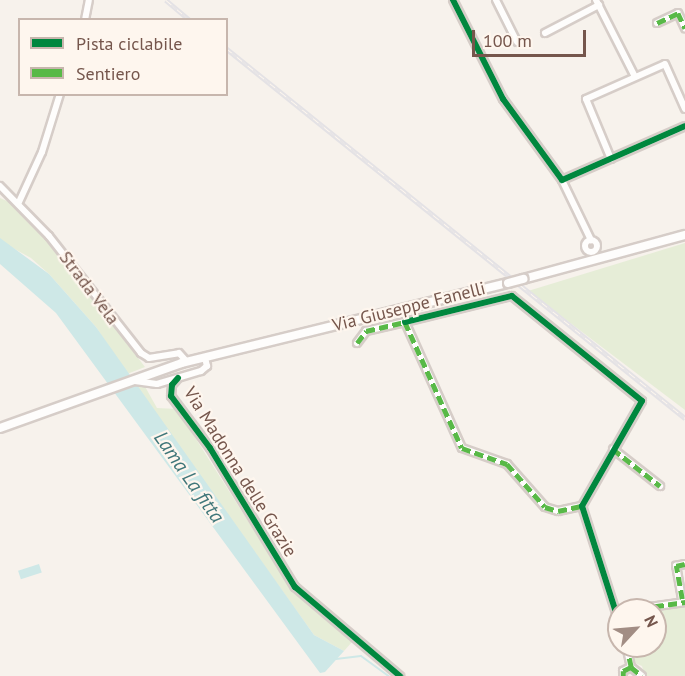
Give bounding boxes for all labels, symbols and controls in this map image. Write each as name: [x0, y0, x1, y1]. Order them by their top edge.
legend: [18, 18, 228, 96]
scale bar: [475, 18, 589, 56]
text: 100 m: [483, 29, 532, 52]
text: Pista ciclabile: [76, 32, 183, 55]
text: Sentiero: [76, 62, 140, 85]
street label: Strada Vela: [54, 247, 124, 329]
street label: Via Giuseppe Fanelli: [330, 278, 488, 336]
street label: Via Madonna delle Grazie: [179, 383, 301, 561]
water label: Lama La fitta: [149, 427, 229, 527]
north arrow: [607, 598, 667, 658]
text: N: [640, 612, 663, 630]

